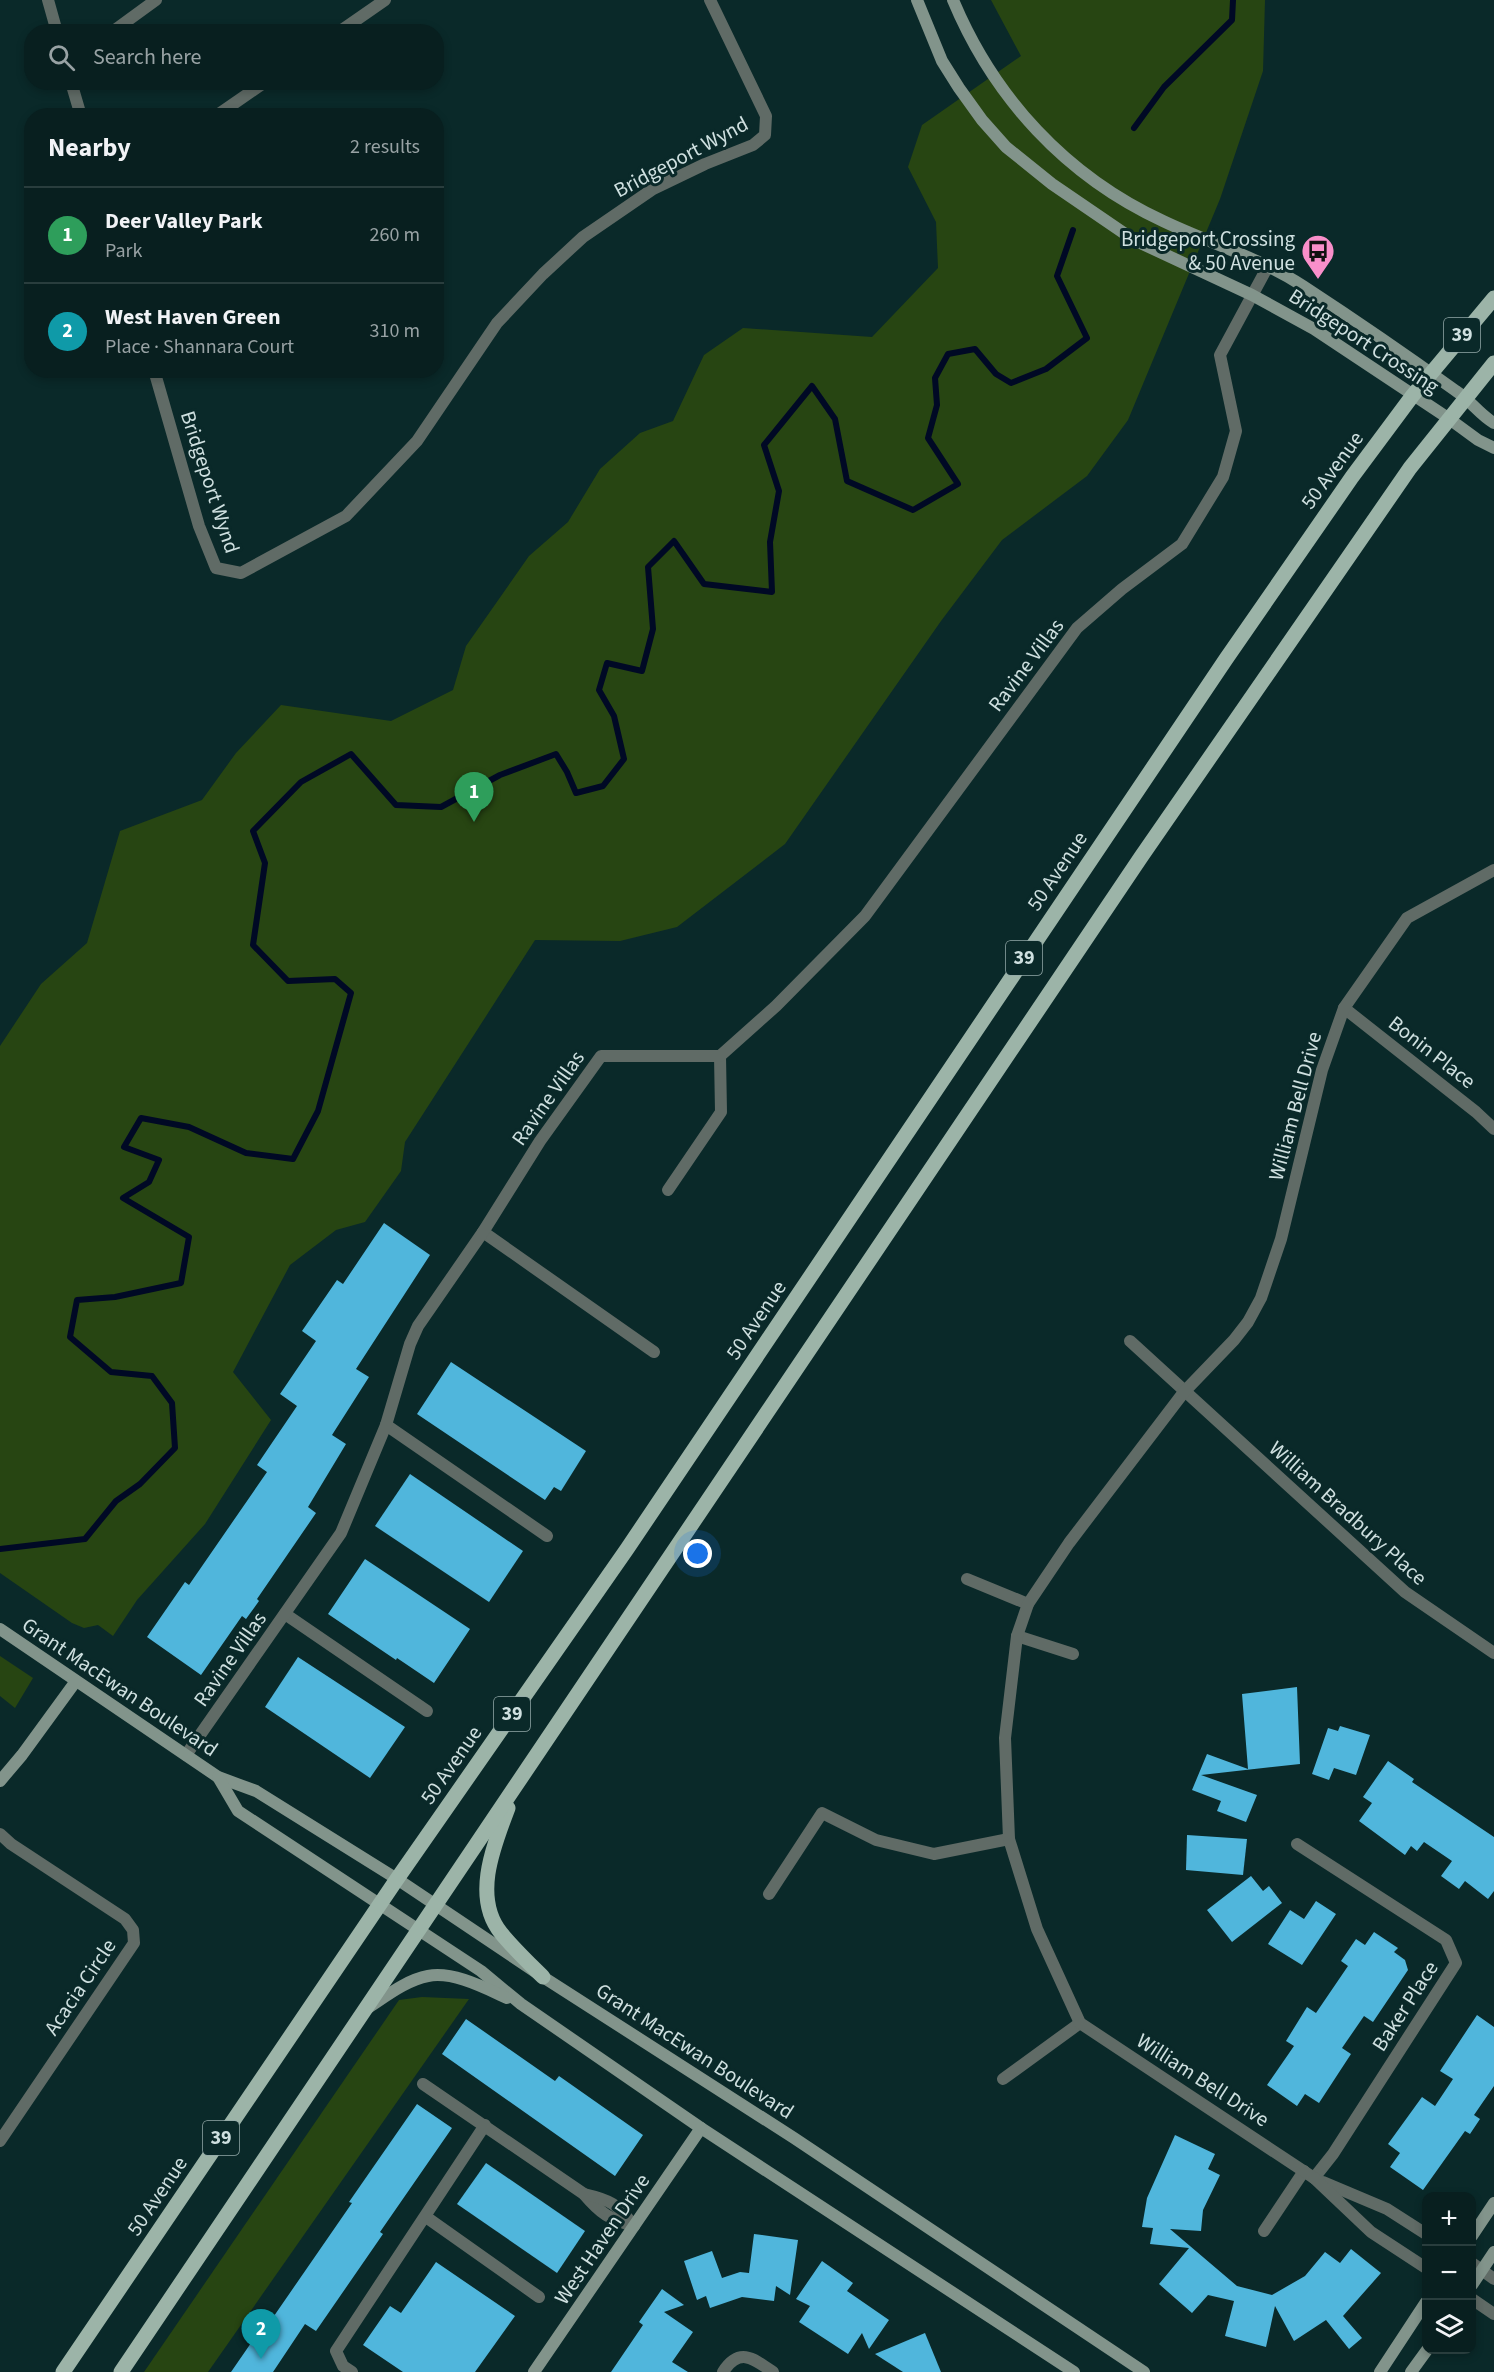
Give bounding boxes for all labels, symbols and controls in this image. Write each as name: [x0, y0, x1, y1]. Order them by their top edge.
search box: [24, 24, 444, 90]
icon: search: [45, 41, 78, 74]
text: Search here: [93, 41, 201, 73]
street label: Bridgeport Wynd: [609, 109, 753, 205]
text: Nearby: [48, 129, 131, 166]
text: 2 results: [350, 133, 420, 161]
text: Deer Valley Park: [105, 205, 262, 237]
text: 1: [62, 221, 73, 249]
text: 260 m: [370, 221, 420, 249]
place label: Bridgeport Crossing & 50 Avenue: [1121, 224, 1295, 278]
bus stop icon: Bridgeport Crossing & 50 Avenue: [1300, 233, 1336, 280]
text: Park: [105, 237, 142, 265]
street label: Bridgeport Crossing: [1283, 281, 1445, 401]
text: West Haven Green: [105, 301, 281, 333]
text: 2: [62, 317, 73, 345]
text: 310 m: [370, 317, 420, 345]
road number: 39: [1444, 318, 1480, 352]
text: Place · Shannara Court: [105, 333, 294, 361]
street label: Bridgeport Wynd: [173, 407, 247, 557]
street label: 50 Avenue: [1293, 425, 1371, 515]
street label: Ravine Villas: [981, 612, 1071, 718]
pin: 1: [454, 772, 494, 822]
street label: 50 Avenue: [1019, 825, 1095, 917]
road number: 39: [1006, 941, 1042, 975]
street label: Bonin Place: [1382, 1008, 1482, 1096]
street label: William Bell Drive: [1261, 1028, 1329, 1184]
street label: Ravine Villas: [504, 1044, 592, 1151]
street label: 50 Avenue: [718, 1274, 794, 1366]
street label: William Bradbury Place: [1262, 1434, 1434, 1592]
your location: [683, 1539, 712, 1568]
street label: Ravine Villas: [186, 1605, 274, 1712]
street label: Grant MacEwan Boulevard: [16, 1610, 224, 1764]
road number: 39: [494, 1697, 530, 1731]
street label: 50 Avenue: [413, 1720, 489, 1810]
street label: Acacia Circle: [37, 1933, 123, 2041]
street label: Baker Place: [1365, 1955, 1445, 2057]
street label: Grant MacEwan Boulevard: [590, 1976, 800, 2126]
street label: William Bell Drive: [1131, 2026, 1275, 2134]
road number: 39: [203, 2121, 239, 2155]
street label: 50 Avenue: [119, 2150, 195, 2242]
street label: West Haven Drive: [547, 2168, 657, 2310]
map controls: [1422, 2192, 1476, 2354]
button: +: [1422, 2192, 1476, 2246]
button: −: [1422, 2246, 1476, 2300]
button: layers: [1422, 2300, 1476, 2354]
pin: 2: [242, 2310, 280, 2359]

